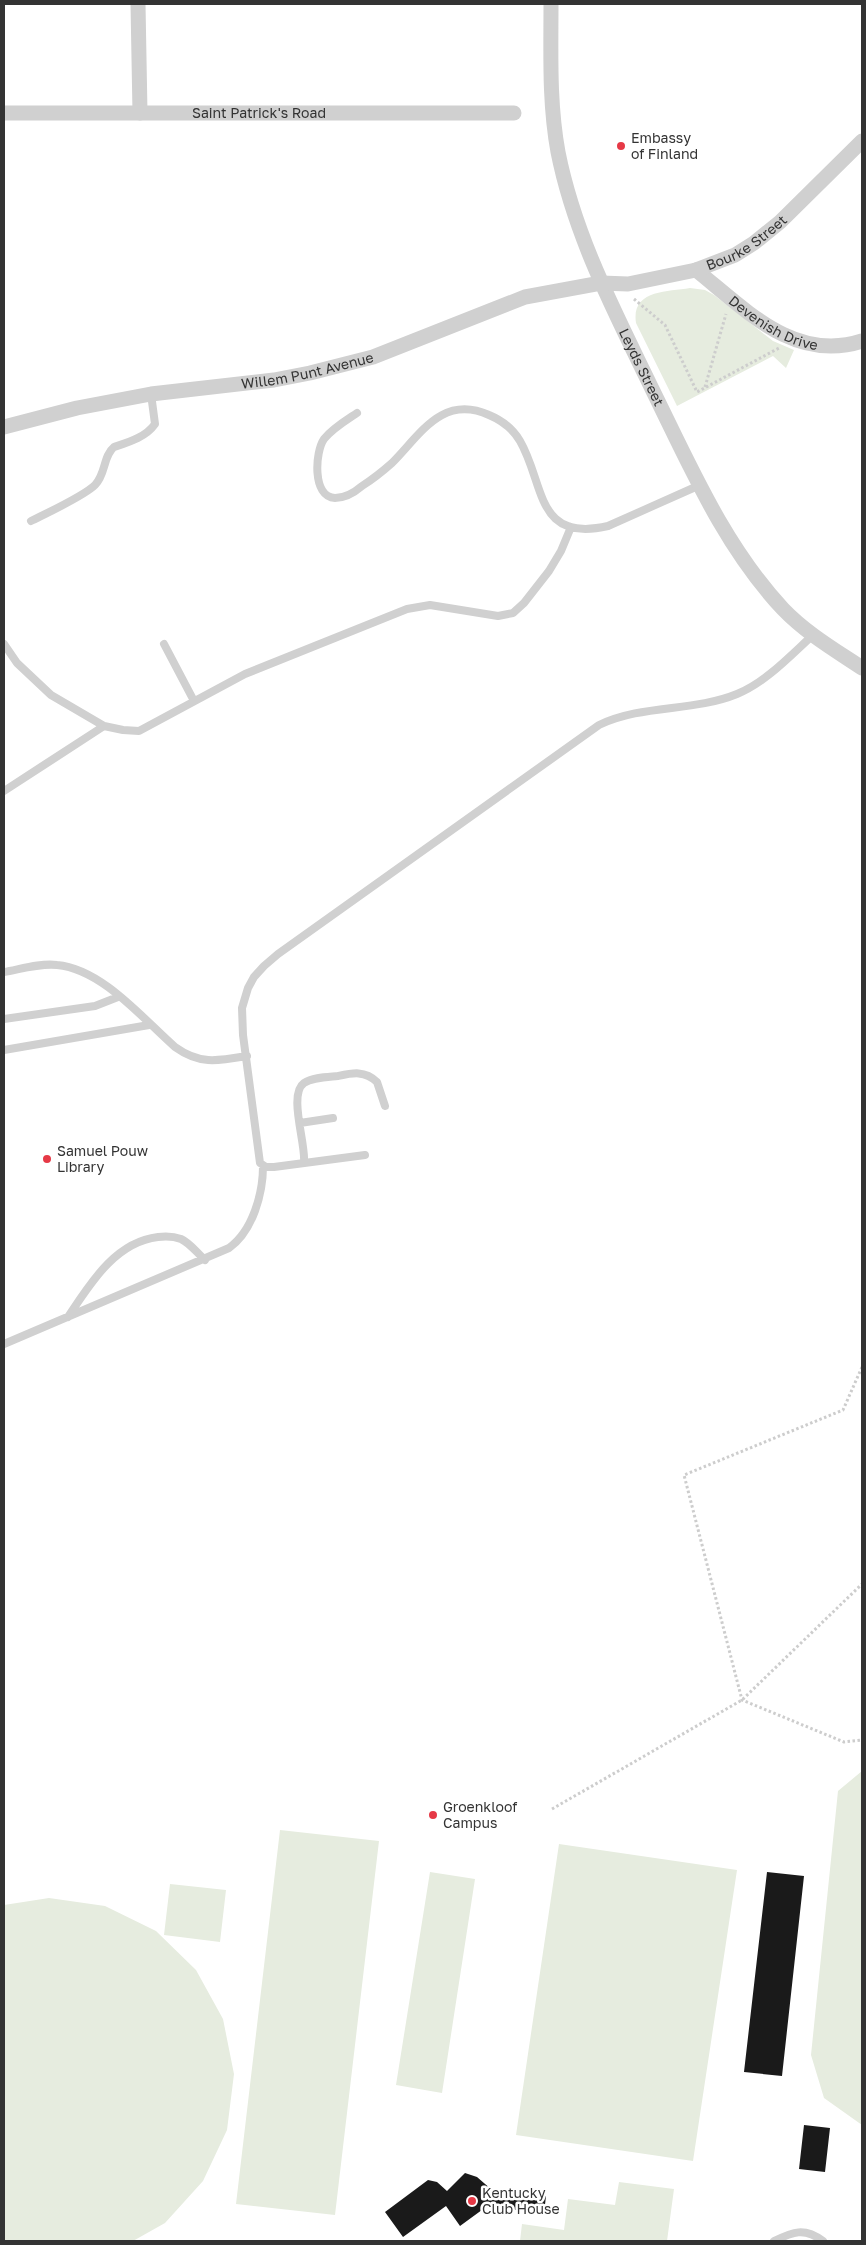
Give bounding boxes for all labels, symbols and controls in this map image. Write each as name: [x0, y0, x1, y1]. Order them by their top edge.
street label: Saint Patrick's Road: [192, 104, 326, 121]
place label: Embassy of Finland: [631, 129, 698, 162]
marker: Embassy of Finland: [615, 140, 627, 152]
street label: Bourke Street: [703, 211, 790, 273]
street label: Devenish Drive: [726, 292, 819, 353]
street label: Leyds Street: [616, 325, 668, 409]
street label: Willem Punt Avenue: [240, 348, 375, 392]
place label: Samuel Pouw Library: [57, 1142, 148, 1175]
marker: Samuel Pouw Library: [41, 1153, 53, 1165]
place label: Groenkloof Campus: [443, 1798, 517, 1831]
marker: Groenkloof Campus: [427, 1809, 439, 1821]
place label: Kentucky Club House: [482, 2184, 560, 2217]
marker: Kentucky Club House: [466, 2195, 478, 2207]

